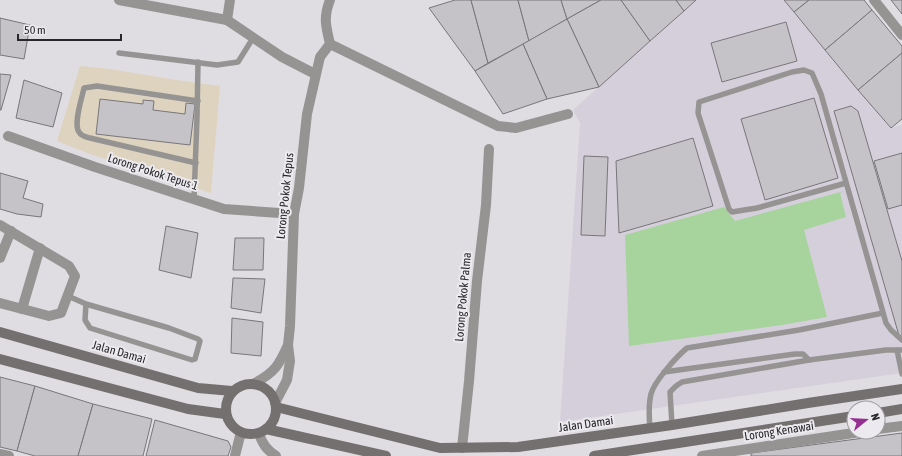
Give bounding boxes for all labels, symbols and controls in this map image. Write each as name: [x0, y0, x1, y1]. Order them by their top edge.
scale bar: [18, 16, 121, 42]
text: 50 m: [24, 23, 46, 37]
street label: Lorong Pokok Tepus 1: [106, 151, 200, 193]
street label: Lorong Pokok Tepus: [274, 152, 296, 240]
street label: Lorong Pokok Palma: [452, 252, 474, 342]
street label: Jalan Damai: [91, 338, 147, 366]
north arrow: [846, 400, 886, 440]
text: N: [869, 412, 882, 422]
street label: Jalan Damai: [558, 413, 614, 435]
street label: Lorong Kenawai: [743, 419, 815, 443]

